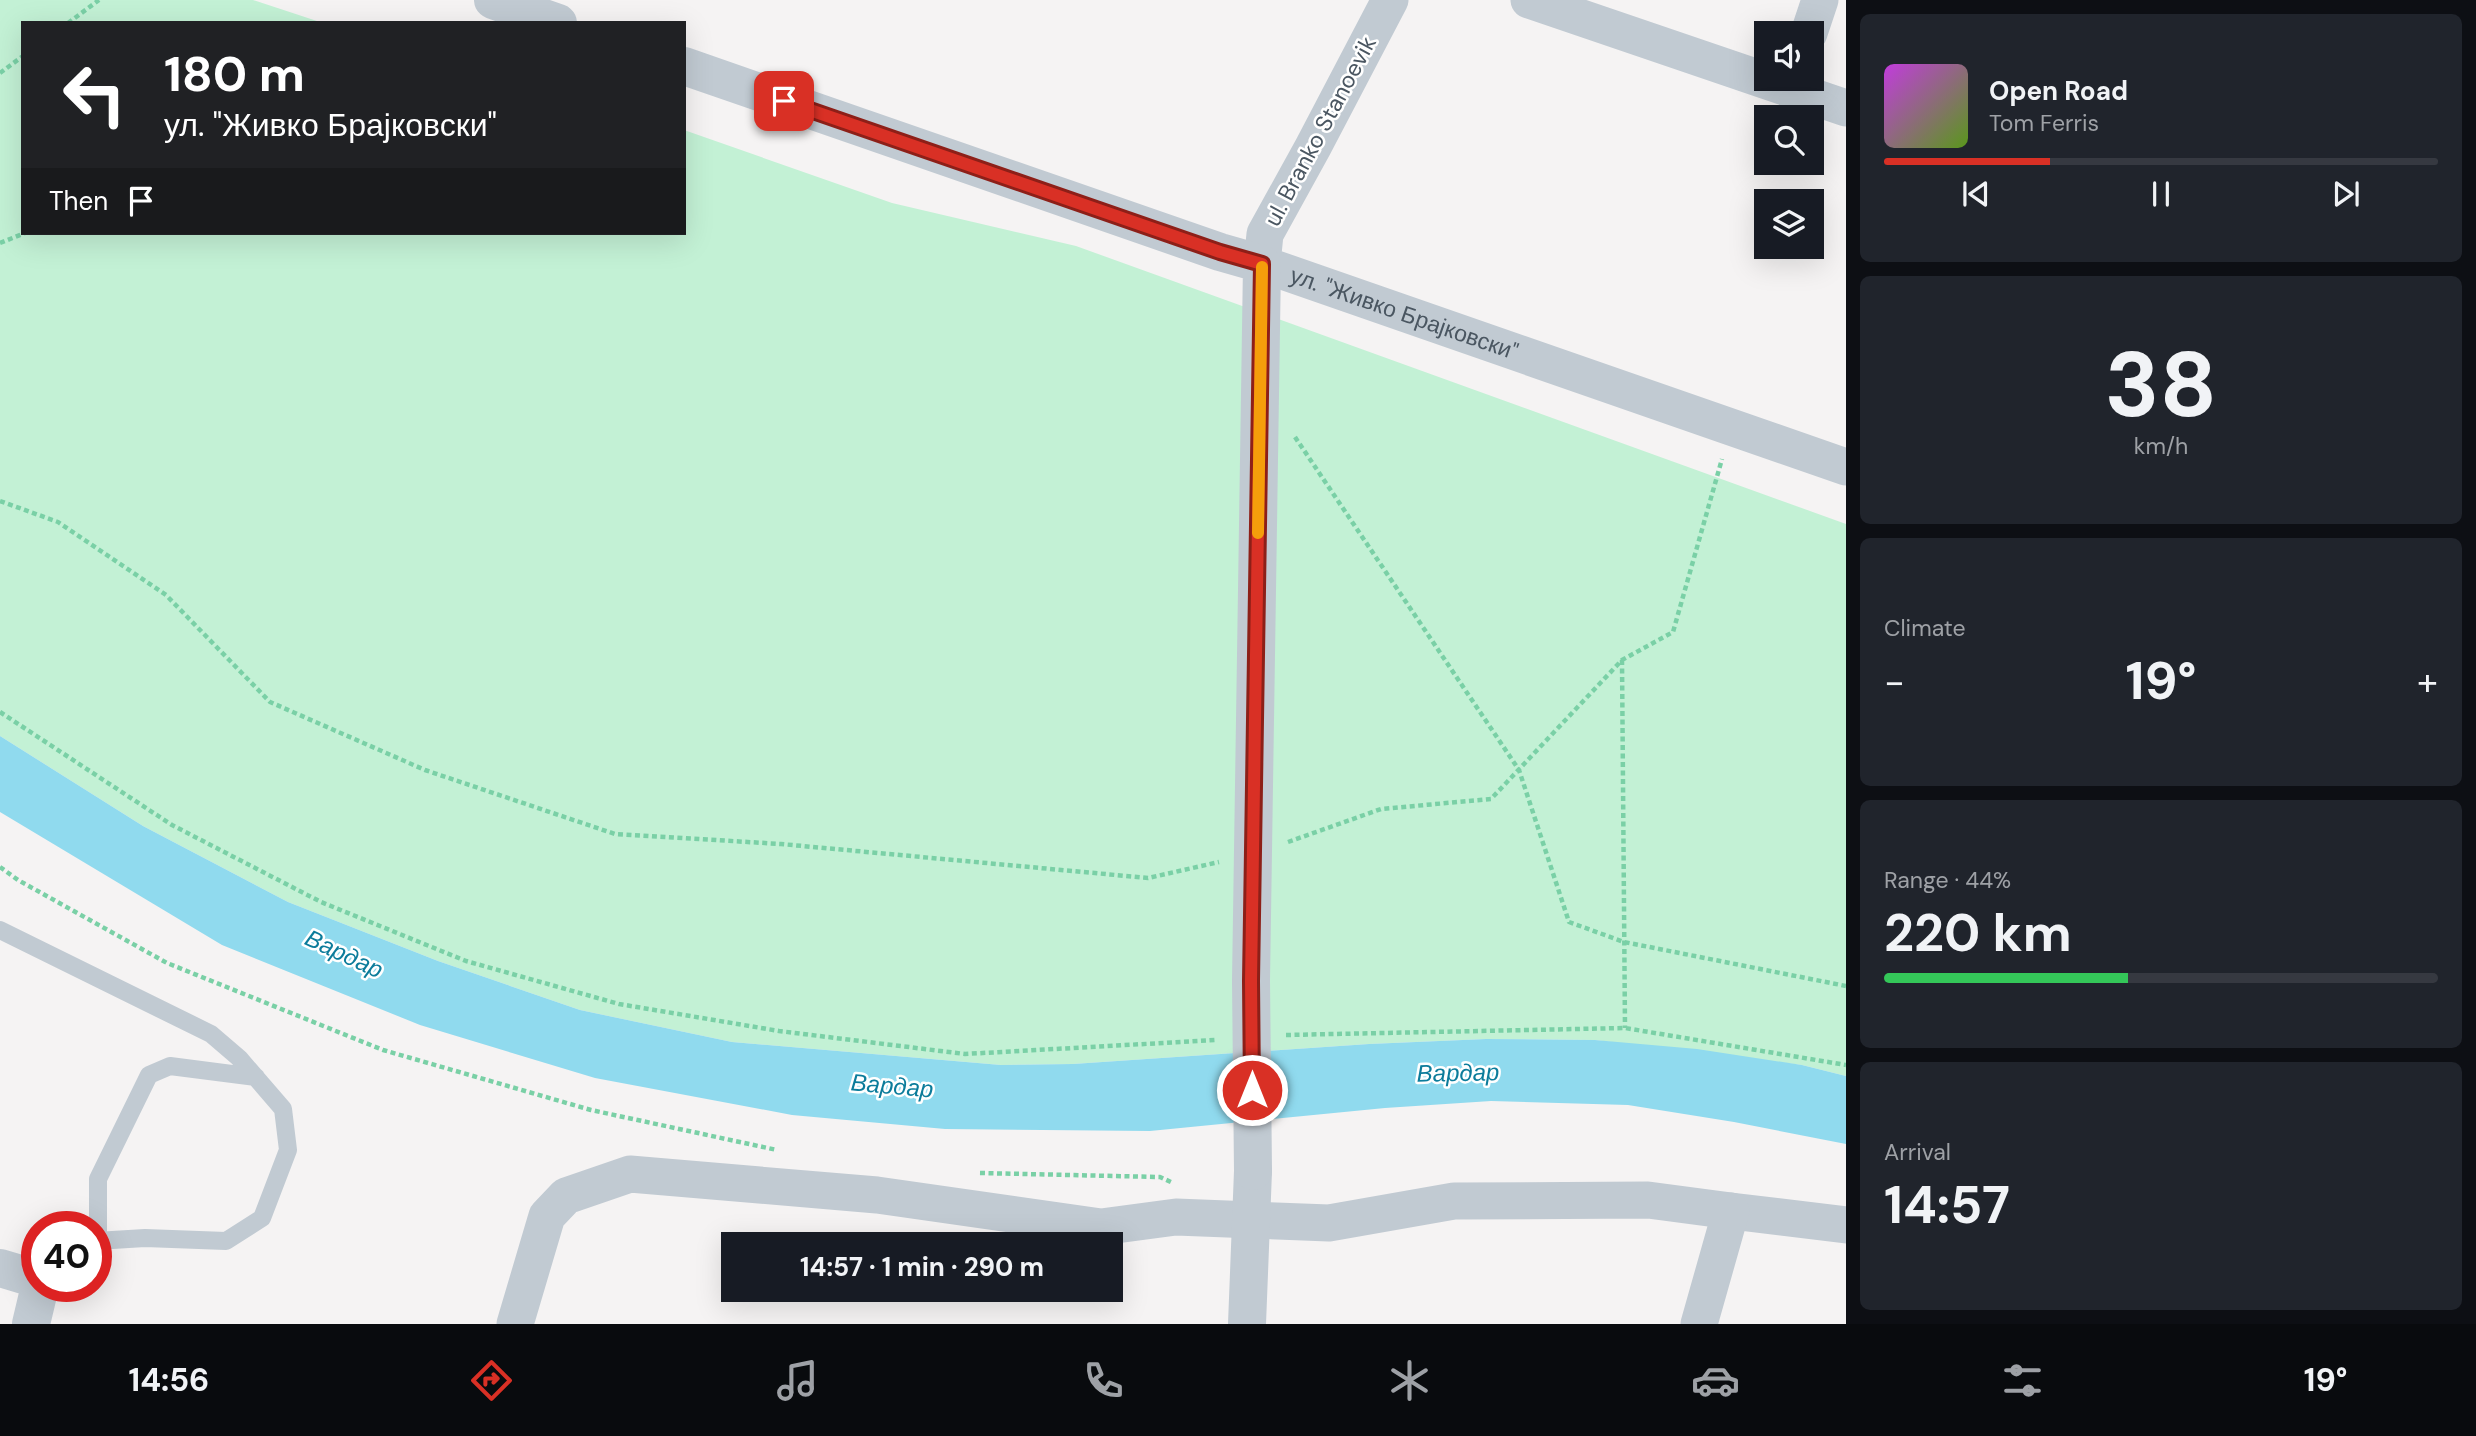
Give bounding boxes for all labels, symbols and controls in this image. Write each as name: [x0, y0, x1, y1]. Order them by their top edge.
map controls: [1754, 21, 1824, 259]
button: sound: [1754, 21, 1824, 91]
street label: ul. Branko Stanoevik: [1257, 30, 1383, 231]
text: 180 m: [164, 42, 305, 106]
icon: left: [49, 49, 140, 140]
pin: [754, 71, 814, 131]
text: Open Road: [1989, 74, 2128, 108]
icon: arrive: [765, 82, 803, 120]
text: ул. "Живко Брајковски": [164, 104, 497, 146]
button: search: [1754, 105, 1824, 175]
text: Tom Ferris: [1989, 108, 2099, 138]
icon: previous: [1957, 175, 1995, 213]
icon: pause: [2142, 175, 2180, 213]
icon: next: [2327, 175, 2365, 213]
icon: arrive: [122, 182, 160, 220]
text: Then: [49, 184, 108, 218]
button: layers: [1754, 189, 1824, 259]
street label: ул. "Живко Брајковски": [1286, 260, 1522, 367]
text: 38: [2105, 326, 2217, 444]
text: km/h: [2134, 431, 2188, 461]
text: Climate: [1884, 613, 1966, 643]
text: 19°: [2126, 647, 2196, 715]
text: −: [1884, 657, 1905, 707]
text: +: [2417, 657, 2438, 707]
text: Range · 44%: [1884, 865, 2011, 895]
text: 220 km: [1884, 899, 2072, 967]
water label: Вардар: [300, 922, 388, 985]
position arrow: [1215, 1053, 1289, 1127]
water label: Вардар: [1416, 1056, 1500, 1089]
water label: Вардар: [850, 1066, 935, 1105]
text: Arrival: [1884, 1137, 1951, 1167]
text: 14:57: [1884, 1171, 2010, 1239]
speed limit sign: 40: [21, 1211, 112, 1302]
text: 14:57 · 1 min · 290 m: [800, 1250, 1044, 1284]
icon: directions: [467, 1356, 516, 1405]
icon: music: [773, 1356, 822, 1405]
icon: phone: [1079, 1356, 1128, 1405]
icon: climate: [1385, 1356, 1434, 1405]
icon: car: [1691, 1356, 1740, 1405]
icon: filters: [1998, 1356, 2047, 1405]
text: 14:56: [129, 1359, 209, 1401]
text: 19°: [2304, 1359, 2347, 1401]

